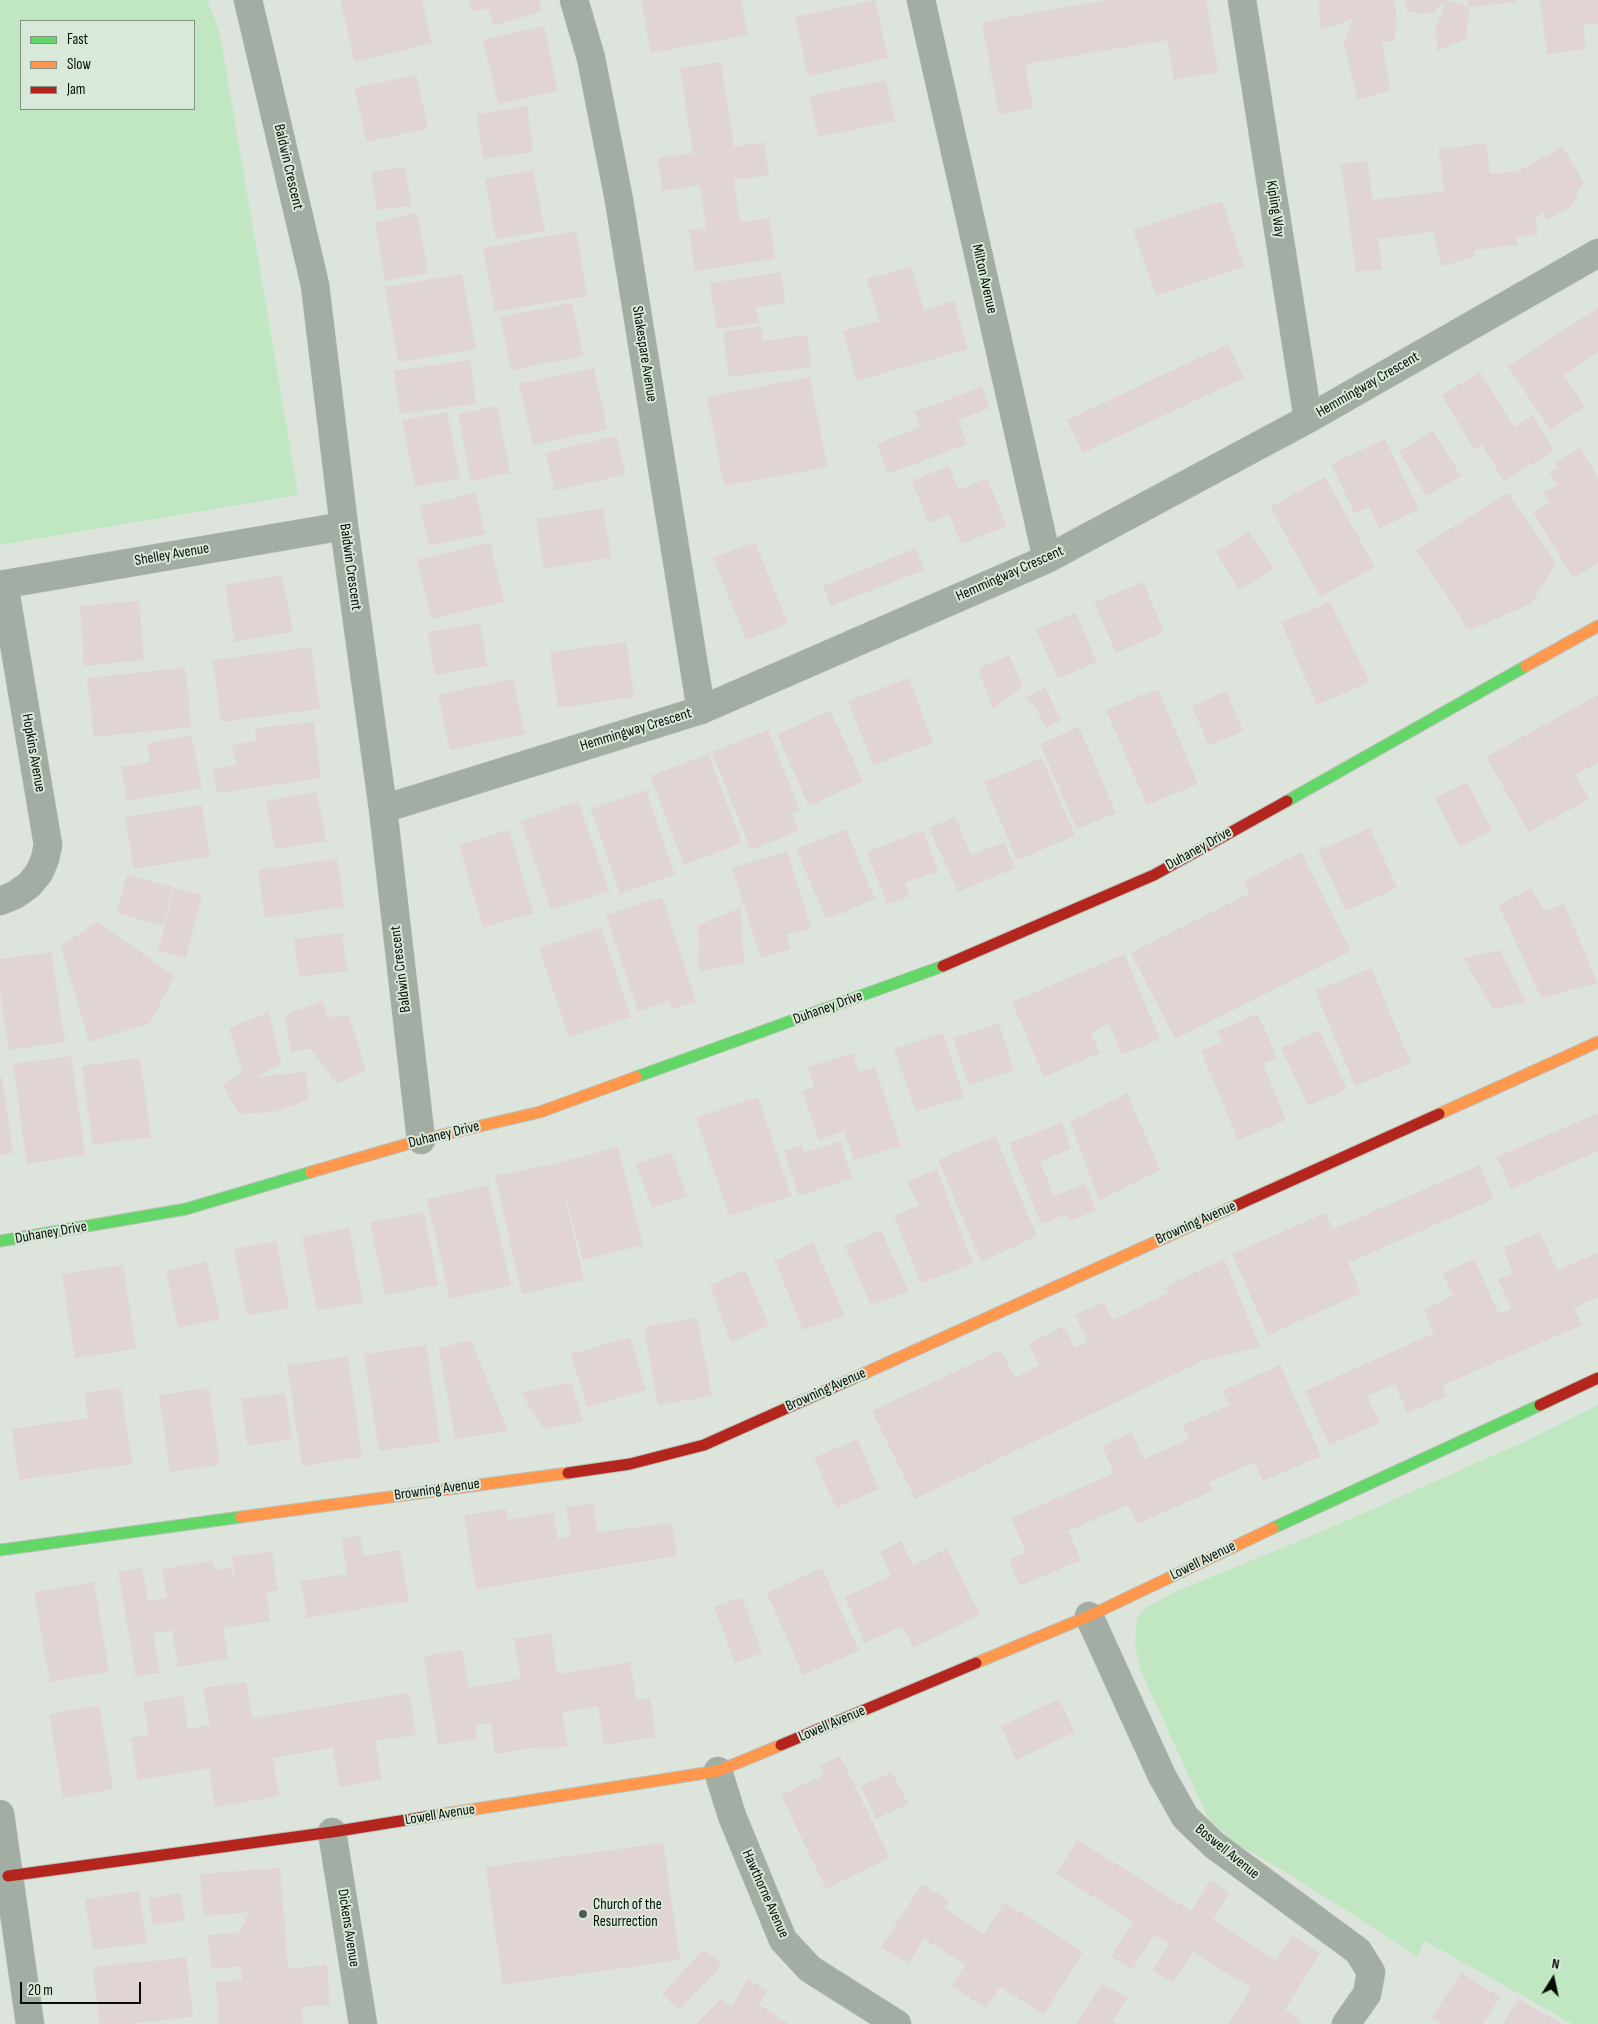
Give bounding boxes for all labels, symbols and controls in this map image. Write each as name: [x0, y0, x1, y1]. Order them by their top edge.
legend: [20, 20, 195, 110]
text: Fast: [67, 30, 88, 49]
text: Slow: [67, 55, 91, 74]
text: Jam: [67, 80, 85, 99]
street label: Baldwin Crescent: [269, 122, 307, 212]
street label: Kipling Way: [1262, 179, 1288, 239]
street label: Milton Avenue: [967, 243, 1001, 315]
street label: Shakespare Avenue: [628, 305, 660, 403]
street label: Hemmingway Crescent: [1313, 348, 1423, 422]
street label: Baldwin Crescent: [335, 523, 365, 611]
street label: Shelley Avenue: [133, 540, 211, 570]
street label: Hemmingway Crescent: [953, 542, 1067, 606]
street label: Hemmingway Crescent: [578, 704, 694, 756]
street label: Hopkins Avenue: [17, 712, 49, 794]
street label: Duhaney Drive: [1163, 824, 1235, 874]
street label: Baldwin Crescent: [387, 925, 415, 1013]
street label: Duhaney Drive: [791, 987, 865, 1029]
street label: Duhaney Drive: [407, 1117, 481, 1153]
street label: Browning Avenue: [1153, 1197, 1239, 1249]
street label: Duhaney Drive: [14, 1218, 88, 1248]
street label: Browning Avenue: [783, 1364, 869, 1416]
street label: Browning Avenue: [393, 1475, 481, 1505]
street label: Lowell Avenue: [1167, 1537, 1239, 1585]
street label: Lowell Avenue: [796, 1702, 868, 1746]
street label: Lowell Avenue: [404, 1801, 476, 1829]
street label: Boswell Avenue: [1191, 1821, 1263, 1883]
street label: Hawthorne Avenue: [738, 1847, 792, 1941]
street label: Dickens Avenue: [333, 1888, 363, 1968]
place label: Church of the Resurrection: [593, 1896, 662, 1931]
marker: Church of the Resurrection: [577, 1908, 589, 1920]
north arrow: [1528, 1954, 1578, 2004]
text: N: [1551, 1955, 1561, 1973]
scale bar: [22, 1972, 144, 2004]
text: 20 m: [28, 1981, 53, 2000]

